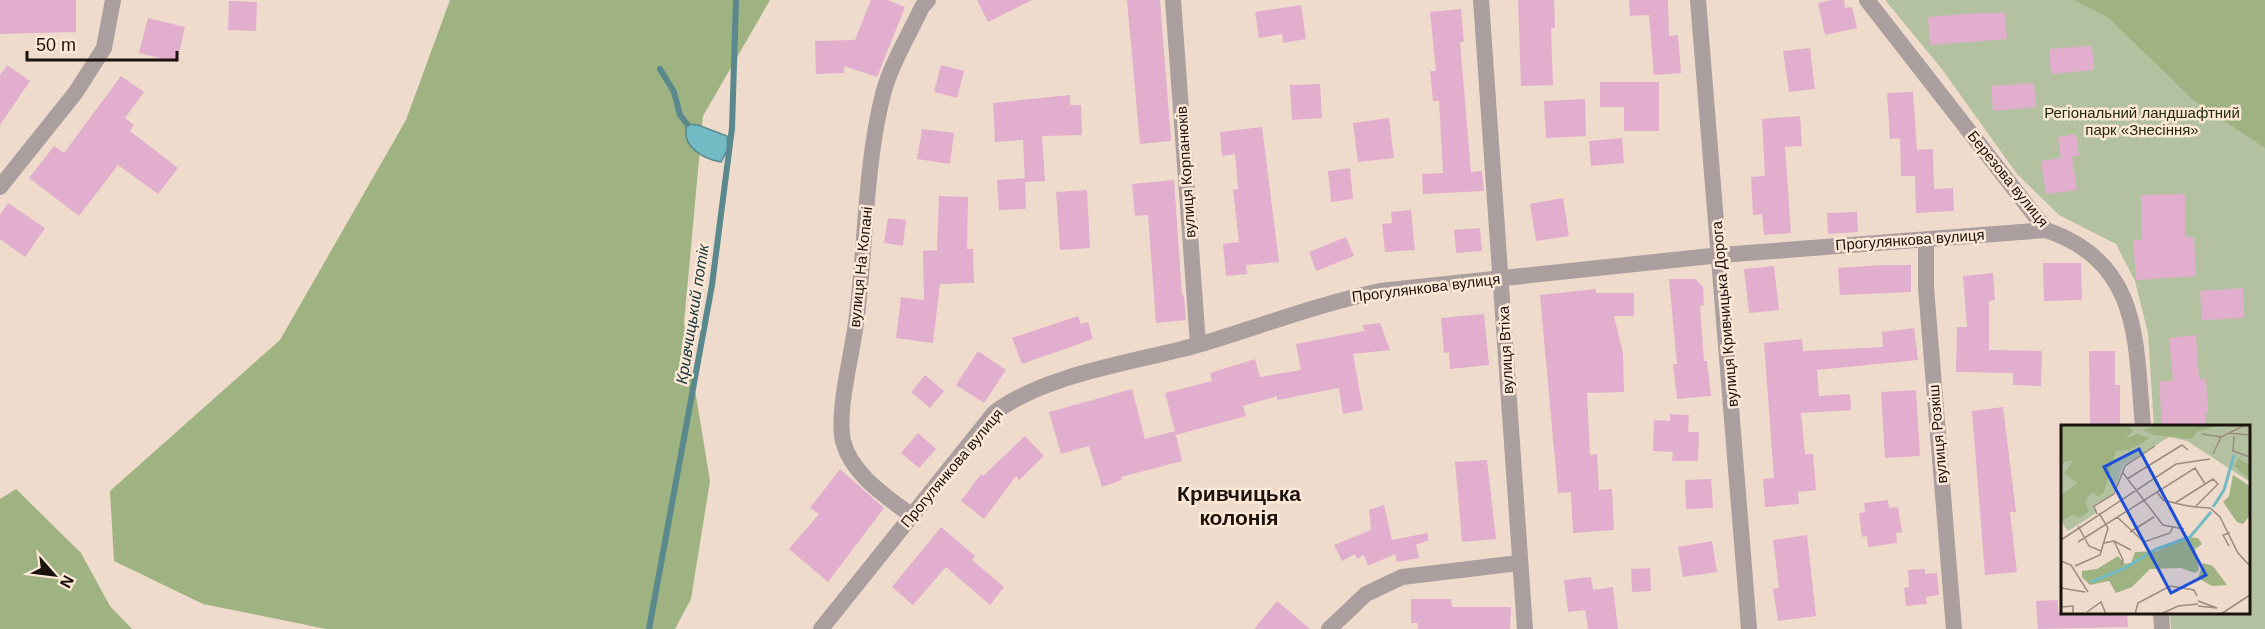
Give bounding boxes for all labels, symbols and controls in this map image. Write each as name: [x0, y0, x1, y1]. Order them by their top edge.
scale bar: [27, 24, 177, 62]
text: 50 m: [36, 35, 76, 55]
park label: Регіональний ландшафтний парк «Знесіння»: [2044, 104, 2240, 138]
street label: вулиця Корпанюків: [1172, 106, 1199, 239]
street label: Березова вулиця: [1964, 127, 2052, 230]
street label: вулиця На Копані: [846, 206, 875, 328]
street label: вулиця Кривчицька Дорога: [1708, 220, 1741, 408]
street label: Прогулянкова вулиця: [1835, 226, 1985, 253]
water label: Кривчицький потік: [673, 242, 712, 385]
street label: Прогулянкова вулиця: [1351, 270, 1501, 305]
street label: вулиця Втіха: [1495, 305, 1516, 395]
street label: вулиця Розкіш: [1925, 384, 1950, 484]
street label: Прогулянкова вулиця: [897, 405, 1006, 530]
inset map: [2061, 425, 2250, 614]
district label: Кривчицька колонія: [1177, 482, 1301, 529]
north arrow: [24, 545, 84, 605]
text: N: [57, 573, 77, 591]

